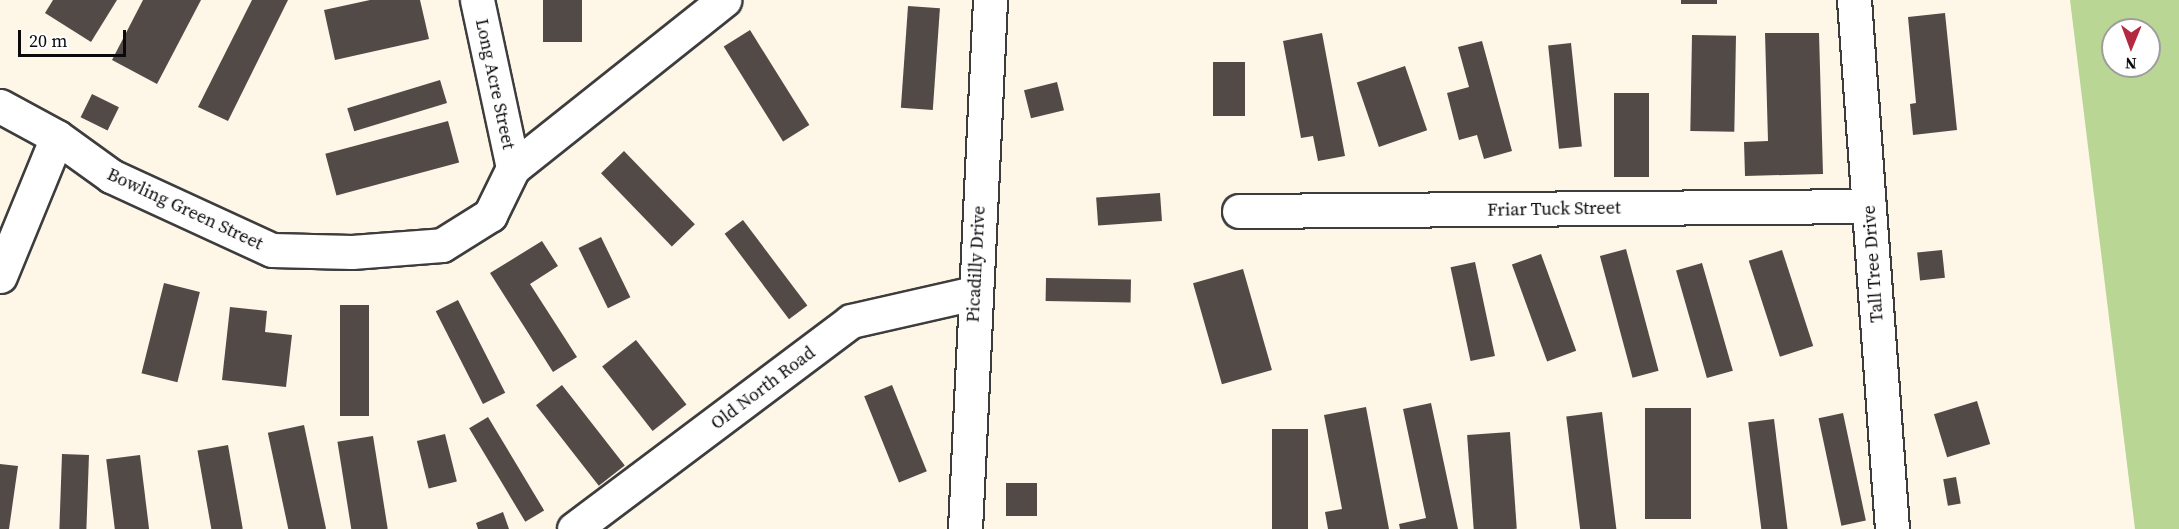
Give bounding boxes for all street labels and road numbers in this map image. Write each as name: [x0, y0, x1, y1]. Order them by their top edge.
street label: Long Acre Street: [471, 17, 519, 151]
street label: Bowling Green Street: [104, 163, 266, 255]
street label: Friar Tuck Street: [1487, 197, 1621, 221]
street label: Tall Tree Drive: [1858, 204, 1888, 324]
street label: Picadilly Drive: [962, 205, 990, 323]
street label: Old North Road: [707, 342, 819, 434]

